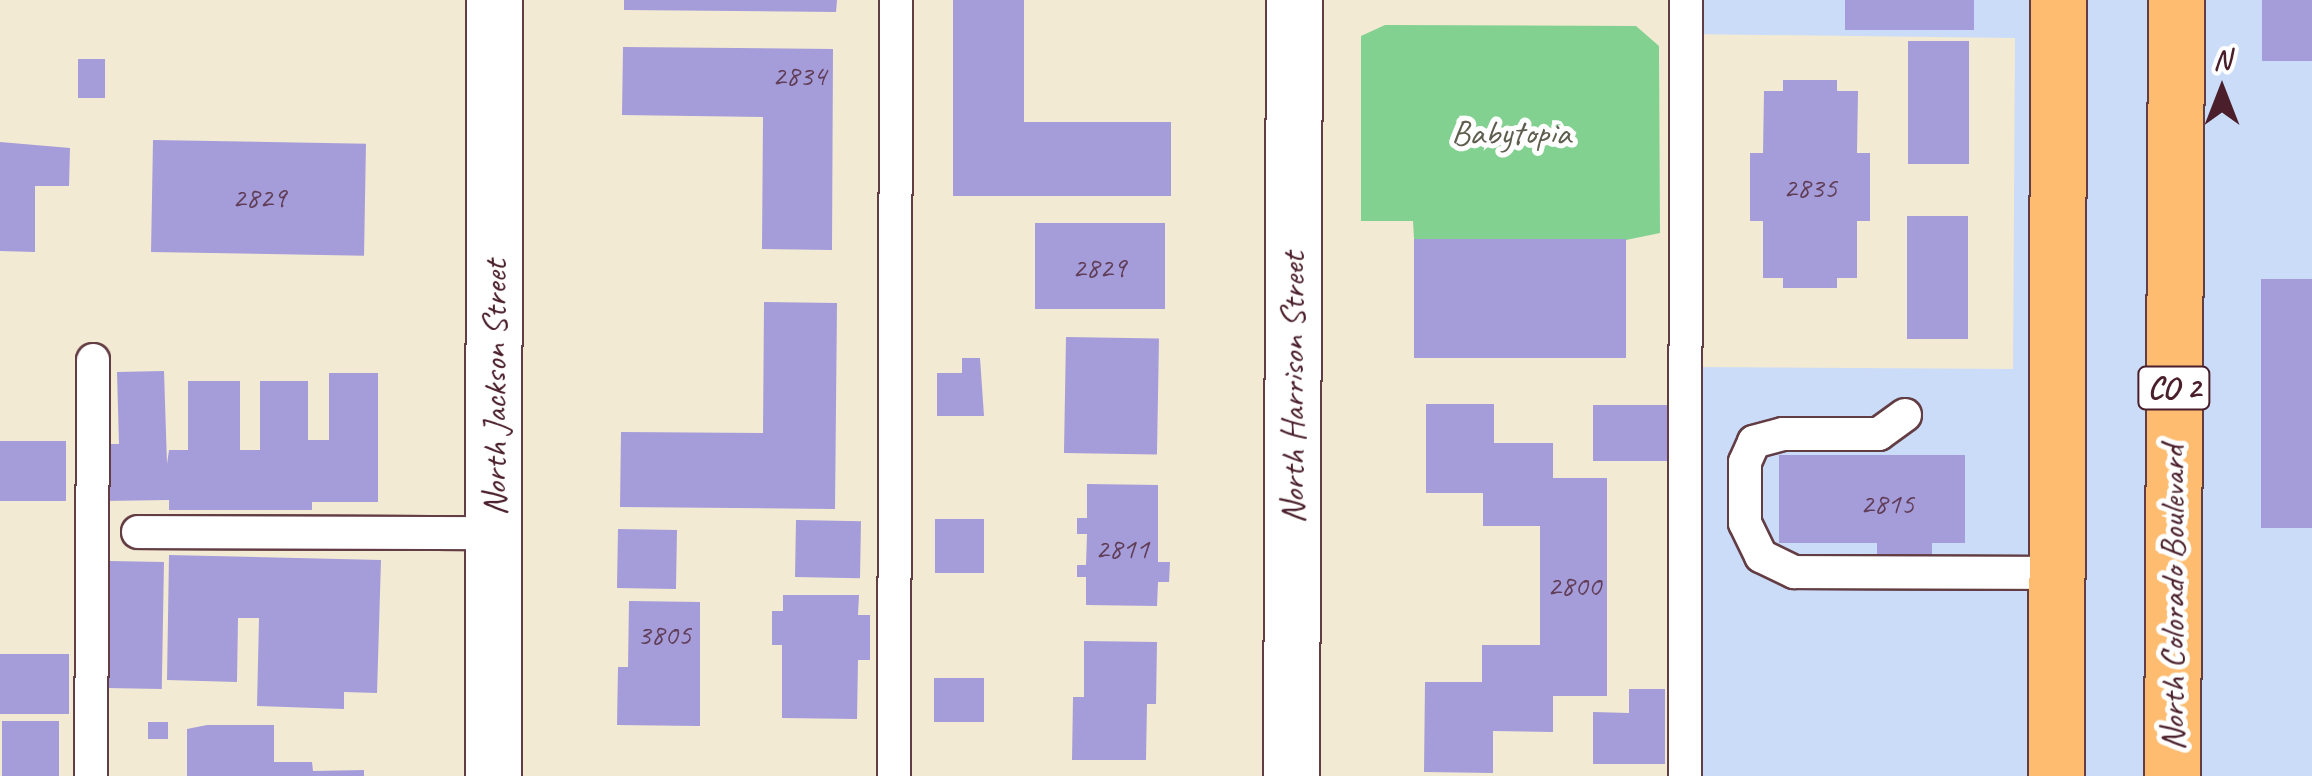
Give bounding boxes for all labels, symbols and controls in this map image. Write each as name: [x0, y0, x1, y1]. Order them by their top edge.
north arrow: [2172, 40, 2272, 140]
text: N: [2213, 42, 2231, 77]
house number: 2834: [772, 57, 826, 93]
park label: Babytopia: [1451, 112, 1571, 154]
house number: 2835: [1783, 169, 1837, 205]
house number: 2829: [232, 179, 286, 215]
house number: 2829: [1072, 249, 1126, 285]
street label: North Harrison Street: [1272, 251, 1314, 525]
street label: North Jackson Street: [474, 259, 516, 517]
road number: CO 2: [2136, 361, 2212, 415]
street label: North Colorado Boulevard: [2152, 446, 2194, 750]
house number: 2815: [1860, 485, 1914, 521]
house number: 2811: [1095, 530, 1149, 566]
house number: 2800: [1547, 567, 1601, 603]
house number: 3805: [637, 616, 691, 652]

